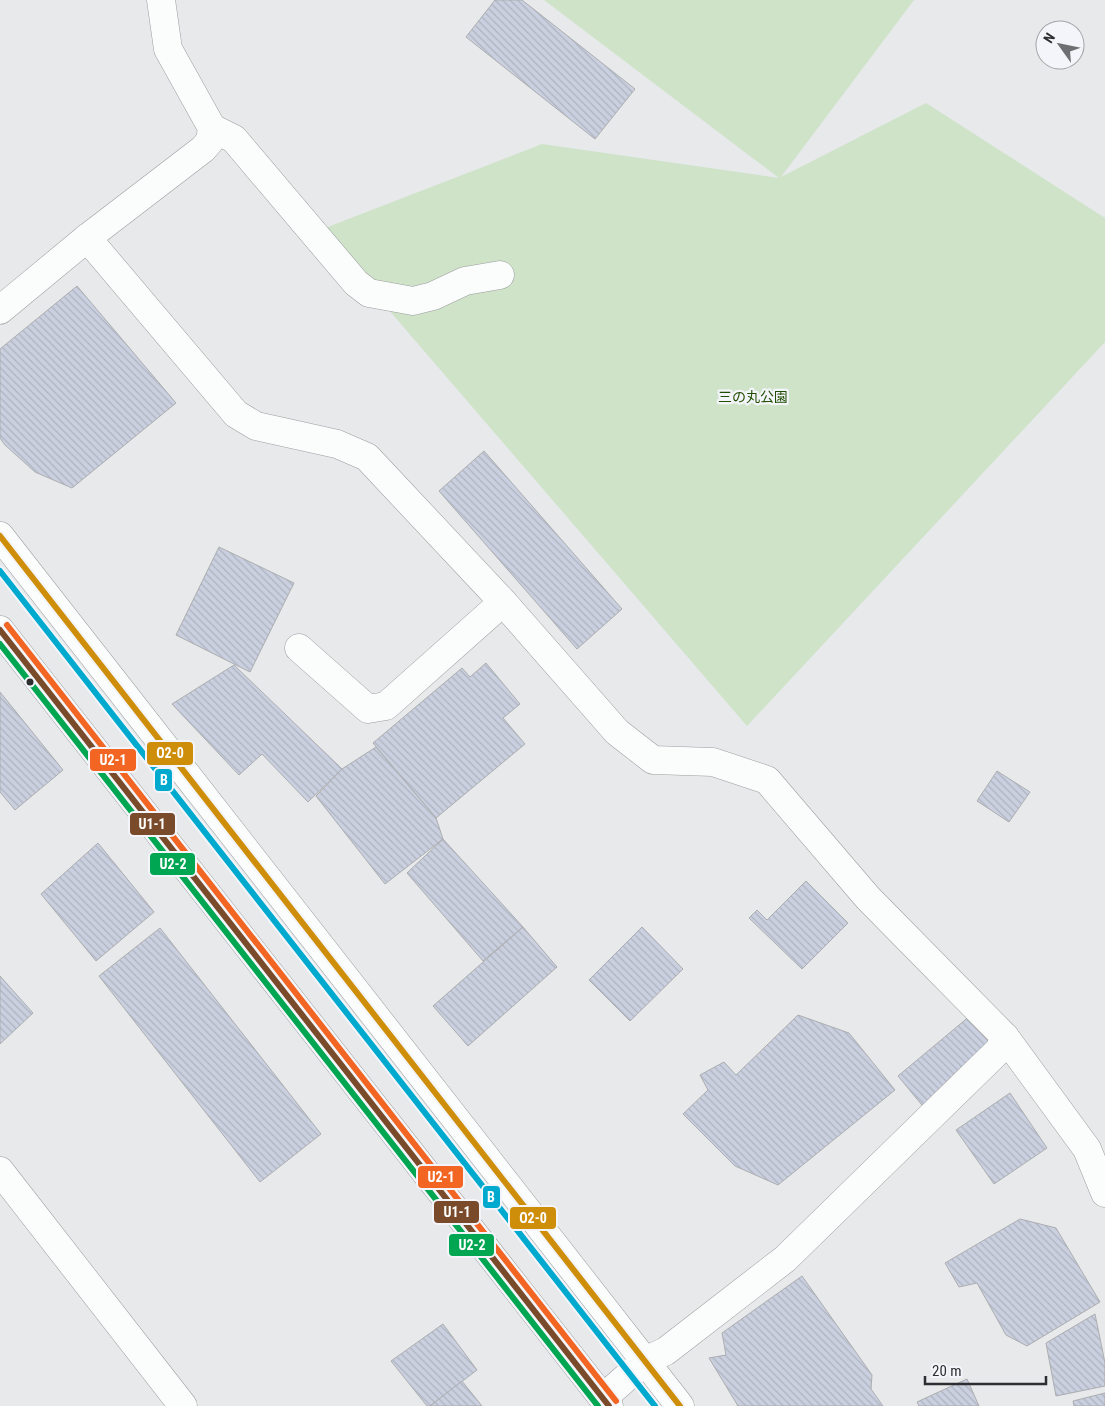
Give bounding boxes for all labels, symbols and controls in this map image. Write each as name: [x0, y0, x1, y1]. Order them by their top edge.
north arrow: [1035, 20, 1085, 70]
text: N: [1040, 30, 1058, 46]
park label: 三の丸公園: [718, 389, 788, 405]
unlabelled marker: [25, 677, 35, 687]
line badge: O2-0: [146, 741, 194, 766]
text: O2-0: [156, 745, 184, 761]
line badge: U2-1: [89, 748, 137, 772]
text: U2-1: [99, 752, 127, 768]
line badge: B: [154, 768, 173, 792]
text: B: [160, 772, 168, 788]
line badge: U1-1: [129, 812, 176, 836]
text: U1-1: [138, 816, 166, 832]
line badge: U2-2: [149, 852, 196, 876]
text: U2-2: [159, 856, 187, 872]
line badge: U2-1: [417, 1165, 464, 1189]
text: U2-1: [427, 1169, 455, 1185]
line badge: B: [482, 1185, 501, 1209]
text: B: [487, 1189, 495, 1205]
line badge: U1-1: [433, 1200, 480, 1224]
text: U1-1: [443, 1204, 471, 1220]
line badge: O2-0: [509, 1206, 557, 1230]
text: O2-0: [519, 1210, 547, 1226]
line badge: U2-2: [448, 1233, 495, 1257]
text: U2-2: [458, 1237, 486, 1253]
scale bar: [925, 1354, 1046, 1386]
text: 20 m: [932, 1362, 962, 1380]

